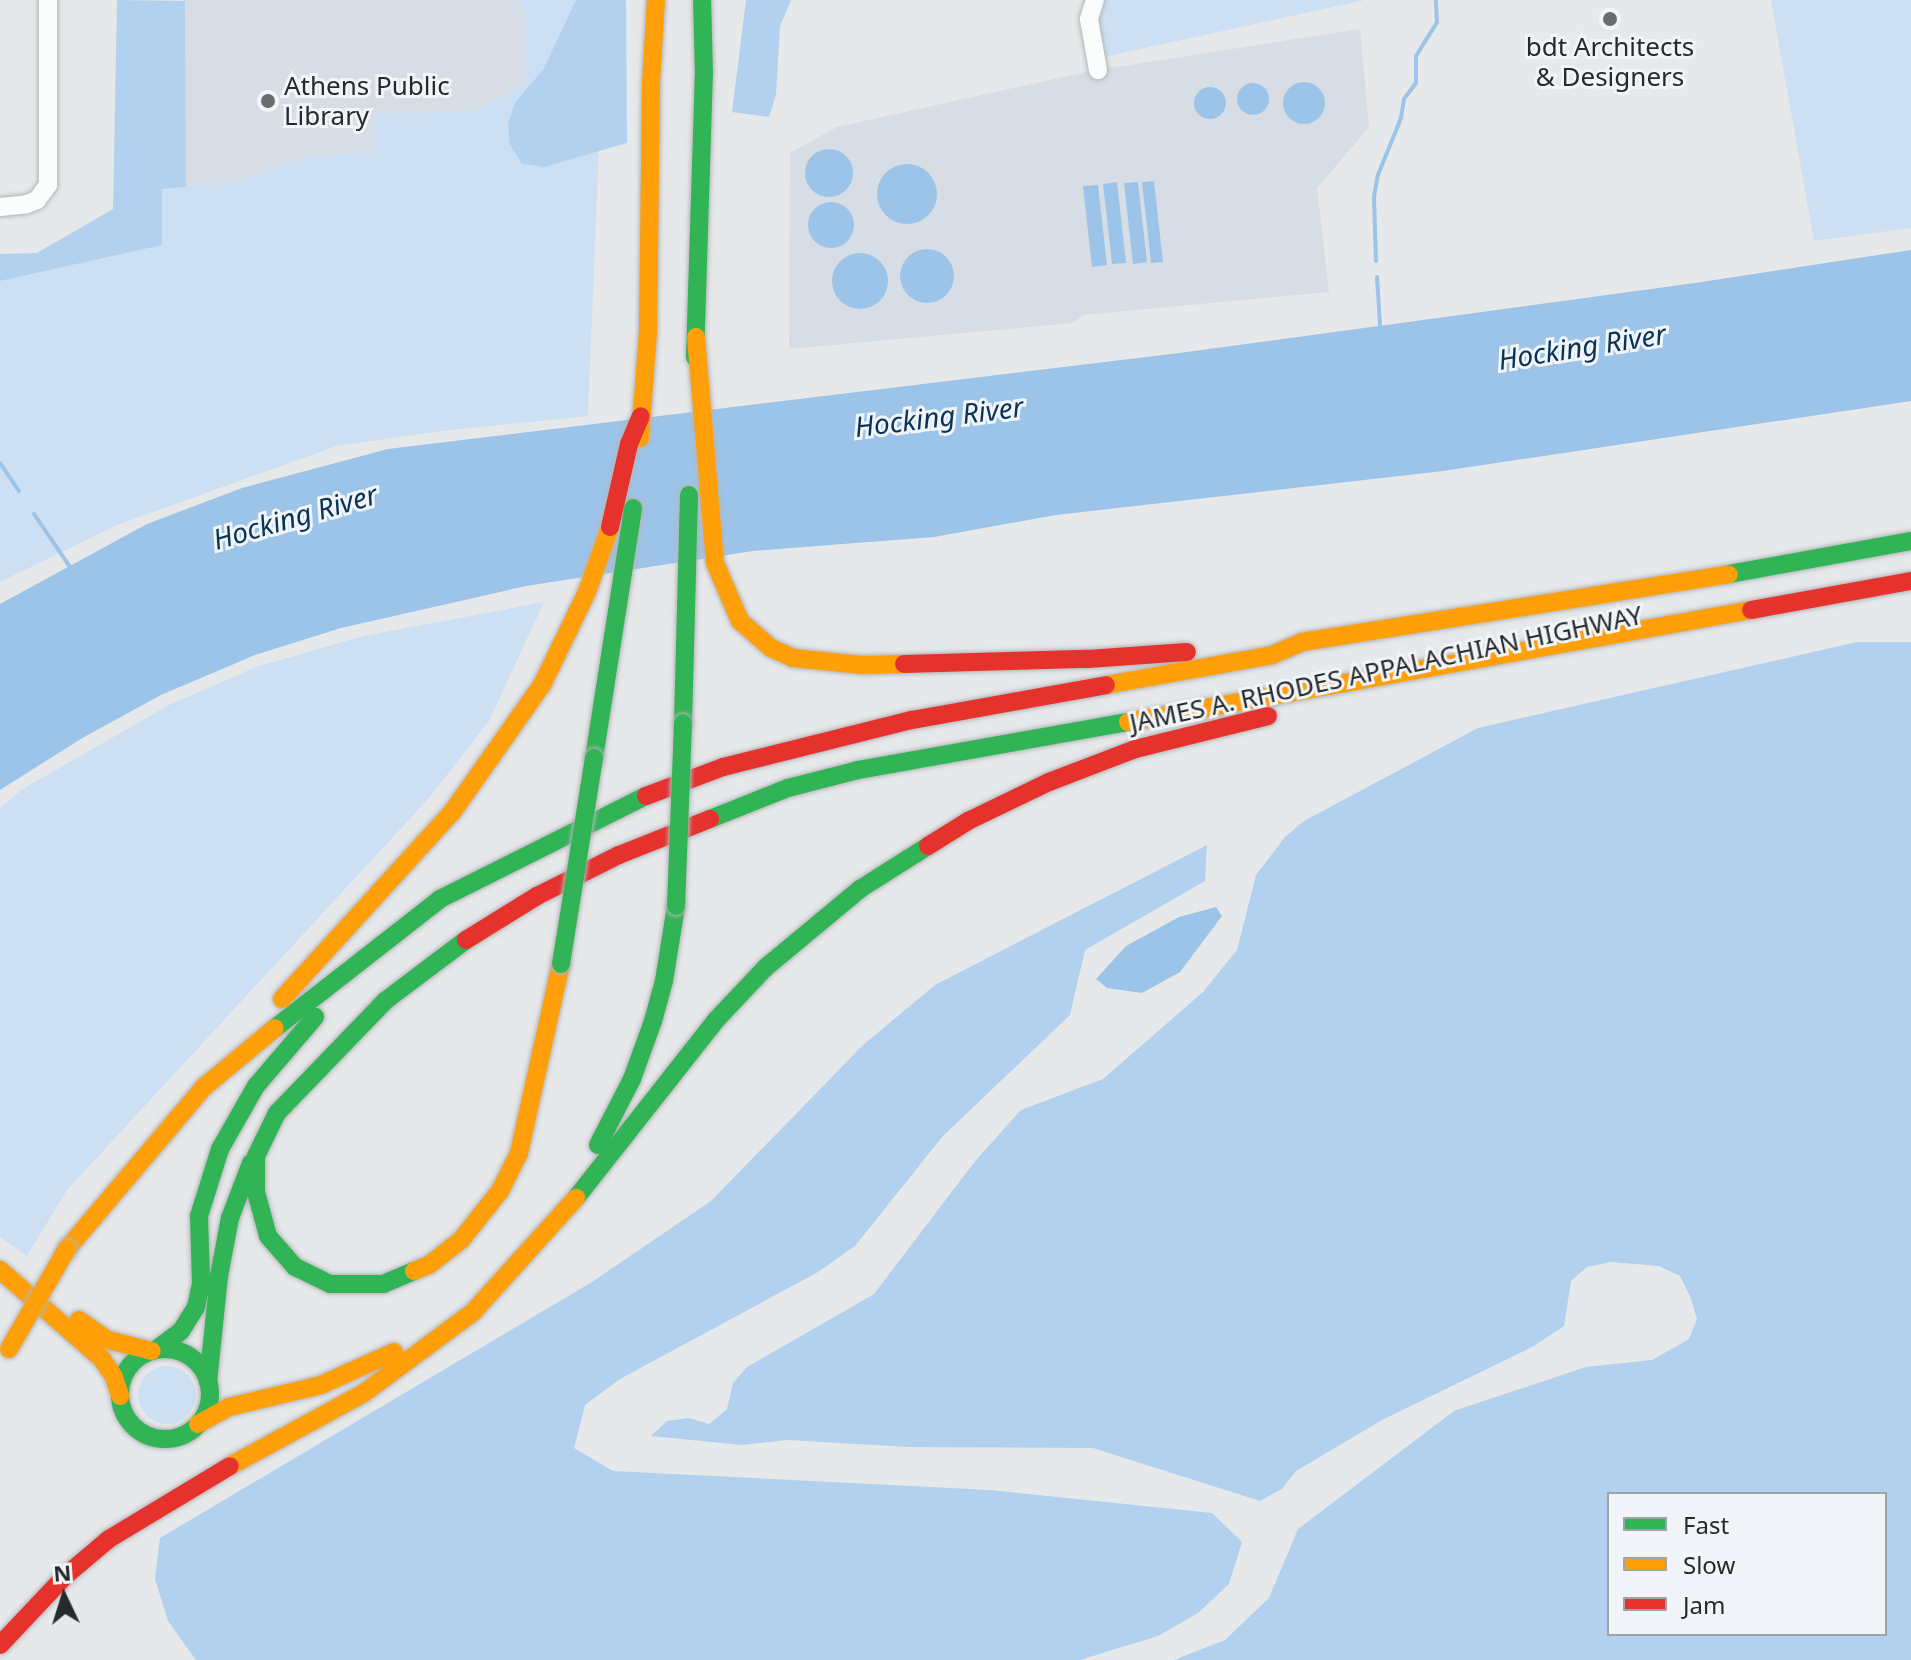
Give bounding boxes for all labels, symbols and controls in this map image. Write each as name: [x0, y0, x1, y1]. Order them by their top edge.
marker: bdt Architects & Designers: [1601, 10, 1619, 28]
place label: bdt Architects & Designers: [1526, 31, 1694, 92]
place label: Athens Public Library: [284, 70, 450, 132]
marker: Athens Public Library: [259, 92, 277, 110]
water label: Hocking River: [1496, 316, 1668, 376]
water label: Hocking River: [853, 389, 1025, 443]
water label: Hocking River: [209, 476, 381, 556]
street label: JAMES A. RHODES APPALACHIAN HIGHWAY: [1127, 599, 1645, 739]
legend: [1607, 1492, 1887, 1636]
text: Fast: [1683, 1508, 1729, 1541]
text: Slow: [1683, 1548, 1735, 1581]
north arrow: [24, 1556, 104, 1636]
text: N: [52, 1556, 72, 1588]
text: Jam: [1683, 1588, 1725, 1621]

